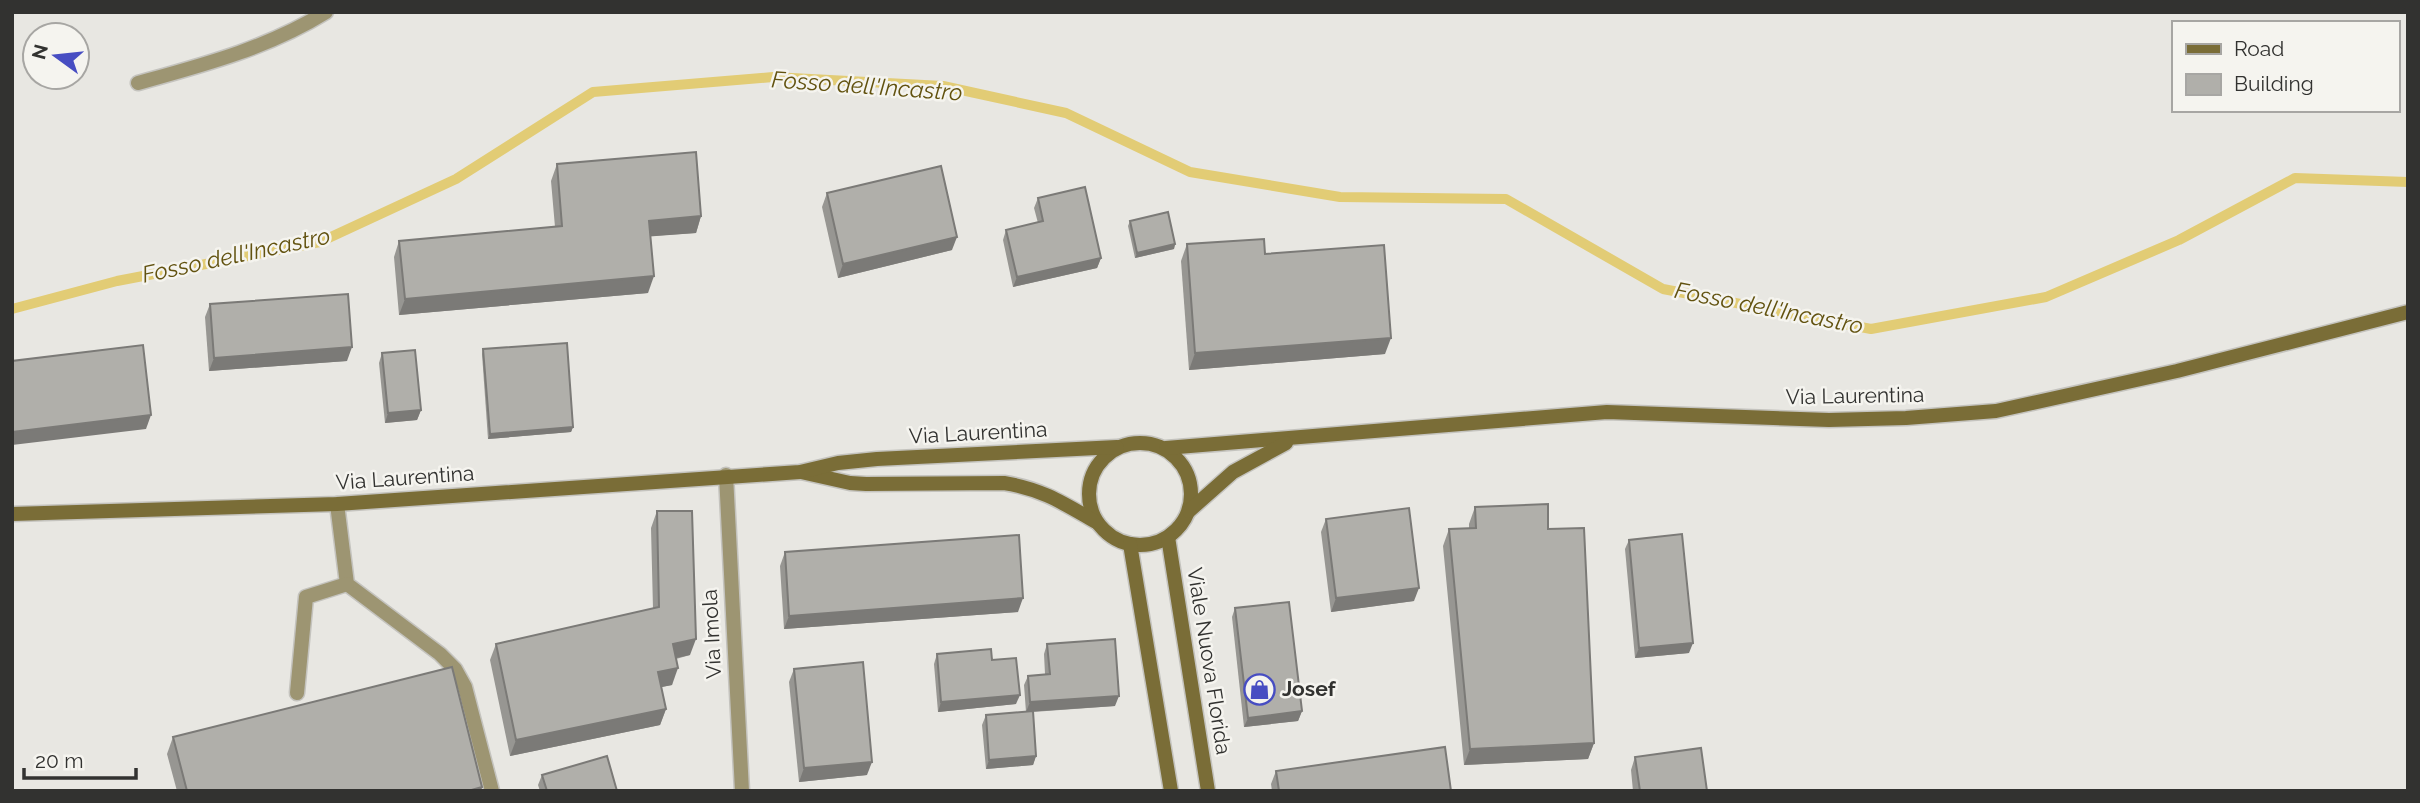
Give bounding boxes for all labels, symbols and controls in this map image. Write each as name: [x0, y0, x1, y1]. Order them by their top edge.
north arrow: [21, 21, 91, 91]
legend: [2172, 21, 2399, 112]
text: Road: [2234, 36, 2284, 61]
text: N: [27, 42, 52, 61]
water label: Fosso dell'Incastro: [771, 65, 964, 106]
text: Building: [2234, 71, 2314, 96]
water label: Fosso dell'Incastro: [139, 221, 332, 288]
water label: Fosso dell'Incastro: [1672, 276, 1866, 339]
street label: Via Laurentina: [1785, 382, 1925, 409]
street label: Via Laurentina: [908, 416, 1048, 449]
street label: Via Laurentina: [335, 460, 475, 495]
street label: Viale Nuova Florida: [1182, 566, 1237, 756]
street label: Via Imola: [697, 589, 726, 680]
shop icon: Josef: [1242, 672, 1276, 706]
place label: Josef: [1282, 676, 1337, 701]
scale bar: [24, 736, 136, 780]
text: 20 m: [35, 748, 83, 773]

